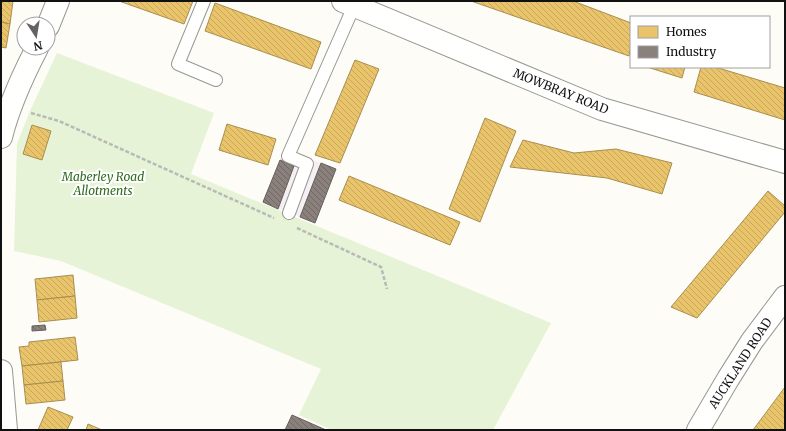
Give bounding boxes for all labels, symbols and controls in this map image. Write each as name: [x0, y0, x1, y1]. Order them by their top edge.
north arrow: [16, 16, 56, 56]
legend: [630, 16, 770, 68]
text: Homes: [666, 24, 707, 39]
text: N: [32, 38, 44, 54]
text: Industry: [666, 44, 716, 59]
street label: MOWBRAY ROAD: [511, 65, 611, 117]
park label: Maberley Road Allotments: [61, 169, 144, 198]
street label: AUCKLAND ROAD: [705, 315, 775, 412]

